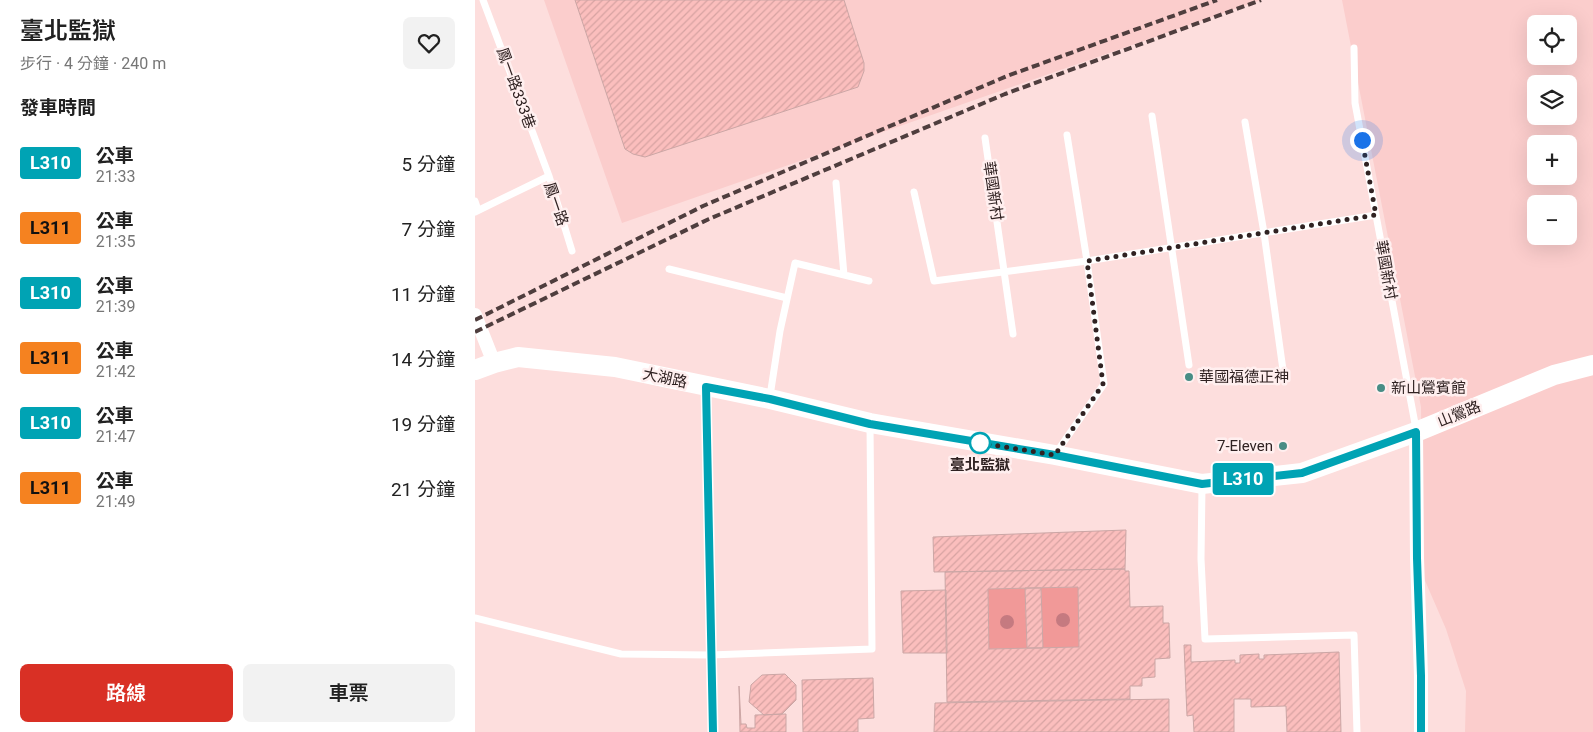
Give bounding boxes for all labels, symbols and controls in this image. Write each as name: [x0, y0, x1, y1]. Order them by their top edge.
map controls: [1527, 15, 1577, 245]
button: locate: [1527, 15, 1577, 65]
text: 臺北監獄: [20, 17, 116, 45]
button: heart: [403, 17, 455, 69]
street label: 鳳一路333巷: [493, 45, 539, 131]
text: 步行 · 4 分鐘 · 240 m: [20, 54, 166, 73]
button: layers: [1527, 75, 1577, 125]
text: 發車時間: [20, 96, 96, 119]
your location: [1350, 128, 1375, 153]
button: +: [1527, 135, 1577, 185]
text: 公車: [96, 144, 134, 167]
text: L310: [30, 152, 71, 173]
text: 5 分鐘: [402, 153, 455, 176]
street label: 華國新村: [980, 160, 1006, 222]
text: 21:33: [96, 167, 136, 186]
street label: 鳳一路: [540, 180, 572, 228]
button: −: [1527, 195, 1577, 245]
text: 公車: [96, 209, 134, 232]
text: L311: [30, 217, 71, 238]
text: 7 分鐘: [402, 218, 455, 241]
text: 21:35: [96, 232, 136, 251]
street label: 華國新村: [1372, 239, 1400, 301]
text: 公車: [96, 274, 134, 297]
text: L310: [30, 282, 71, 303]
text: 11 分鐘: [391, 283, 455, 306]
text: 21:39: [96, 297, 136, 316]
text: 公車: [96, 339, 134, 362]
text: L311: [30, 347, 71, 368]
text: 14 分鐘: [391, 348, 455, 371]
text: 21:42: [96, 362, 136, 381]
street label: 大湖路: [641, 365, 689, 391]
place label: 華國福德正神: [1199, 368, 1289, 386]
marker: 華國福德正神: [1183, 371, 1195, 383]
place label: 新山鶯賓館: [1391, 379, 1466, 397]
marker: 新山鶯賓館: [1375, 382, 1387, 394]
street label: 山鶯路: [1435, 397, 1483, 431]
text: 公車: [96, 404, 134, 427]
text: L310: [30, 412, 71, 433]
text: 19 分鐘: [391, 413, 455, 436]
text: 21:47: [96, 427, 136, 446]
marker: 臺北監獄: [969, 432, 991, 454]
place label: 7-Eleven: [1217, 437, 1273, 455]
marker: 7-Eleven: [1277, 440, 1289, 452]
place label: 臺北監獄: [950, 456, 1010, 474]
line badge: L310: [1208, 463, 1278, 495]
text: L310: [1223, 468, 1263, 489]
text: 公車: [96, 469, 134, 492]
text: L311: [30, 477, 71, 498]
text: 21 分鐘: [391, 478, 455, 501]
text: 21:49: [96, 492, 136, 511]
button: 路線: [20, 664, 233, 722]
button: 車票: [243, 664, 455, 722]

